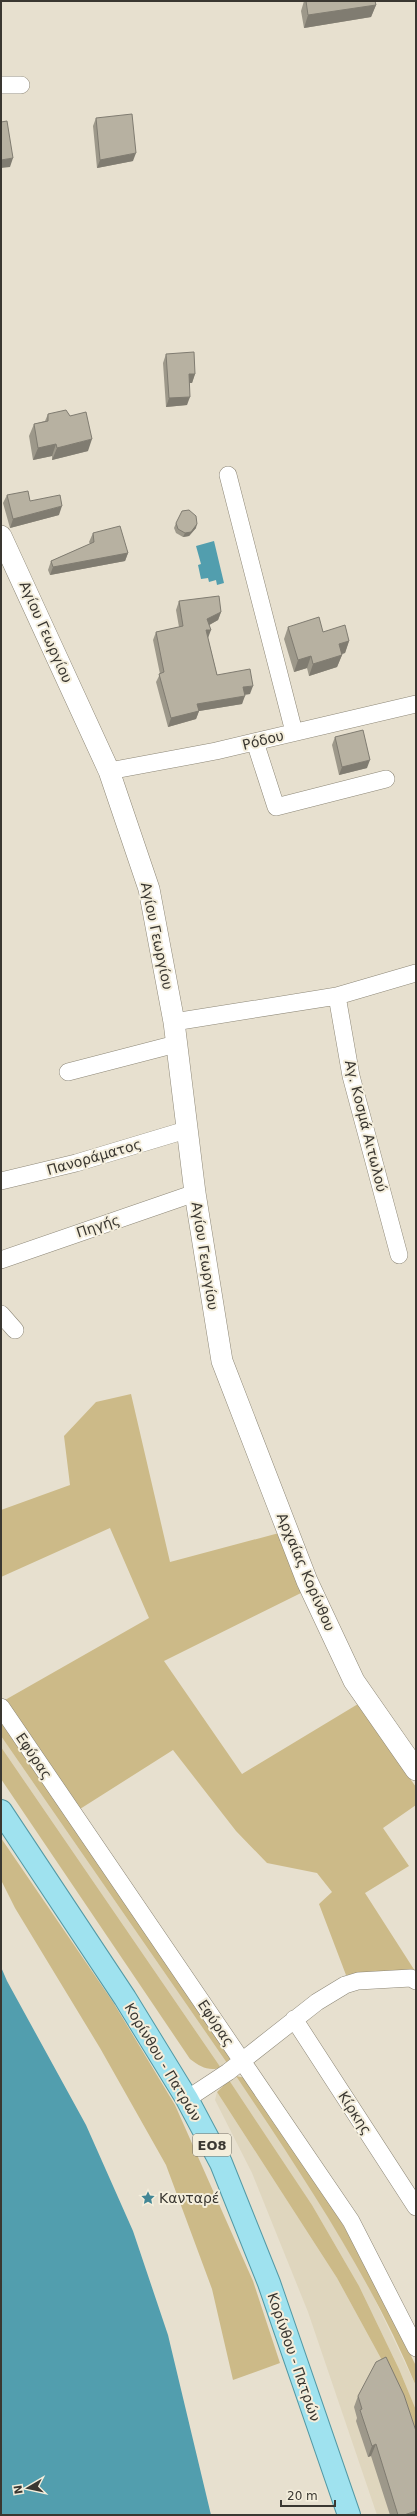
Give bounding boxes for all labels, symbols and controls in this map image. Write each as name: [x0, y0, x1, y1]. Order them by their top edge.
street label: Αγίου Γεωργίου: [16, 579, 76, 685]
street label: Ρόδου: [241, 727, 285, 753]
street label: Αγίου Γεωργίου: [138, 881, 176, 991]
street label: Αγ. Κοσμά Αιτωλού: [342, 1058, 390, 1194]
street label: Πανοράματος: [45, 1136, 143, 1178]
street label: Αγίου Γεωργίου: [189, 1201, 221, 1311]
street label: Πηγής: [74, 1211, 122, 1241]
street label: Αρχαίας Κορίνθου: [274, 1510, 338, 1634]
street label: Εφύρας: [13, 1730, 55, 1782]
street label: Εφύρας: [195, 1997, 237, 2049]
street label: Κορίνθου - Πατρών: [121, 2000, 205, 2124]
street label: Κίρκης: [335, 2088, 375, 2138]
road number: ΕΟ8: [193, 2134, 231, 2156]
place icon: Κανταρέ: [140, 2190, 156, 2206]
place label: Κανταρέ: [159, 2190, 219, 2206]
street label: Κορίνθου - Πατρών: [264, 2291, 324, 2424]
north arrow: [8, 2468, 48, 2508]
scale bar: [281, 2482, 335, 2508]
text: N: [11, 2484, 26, 2495]
text: 20 m: [287, 2489, 318, 2503]

